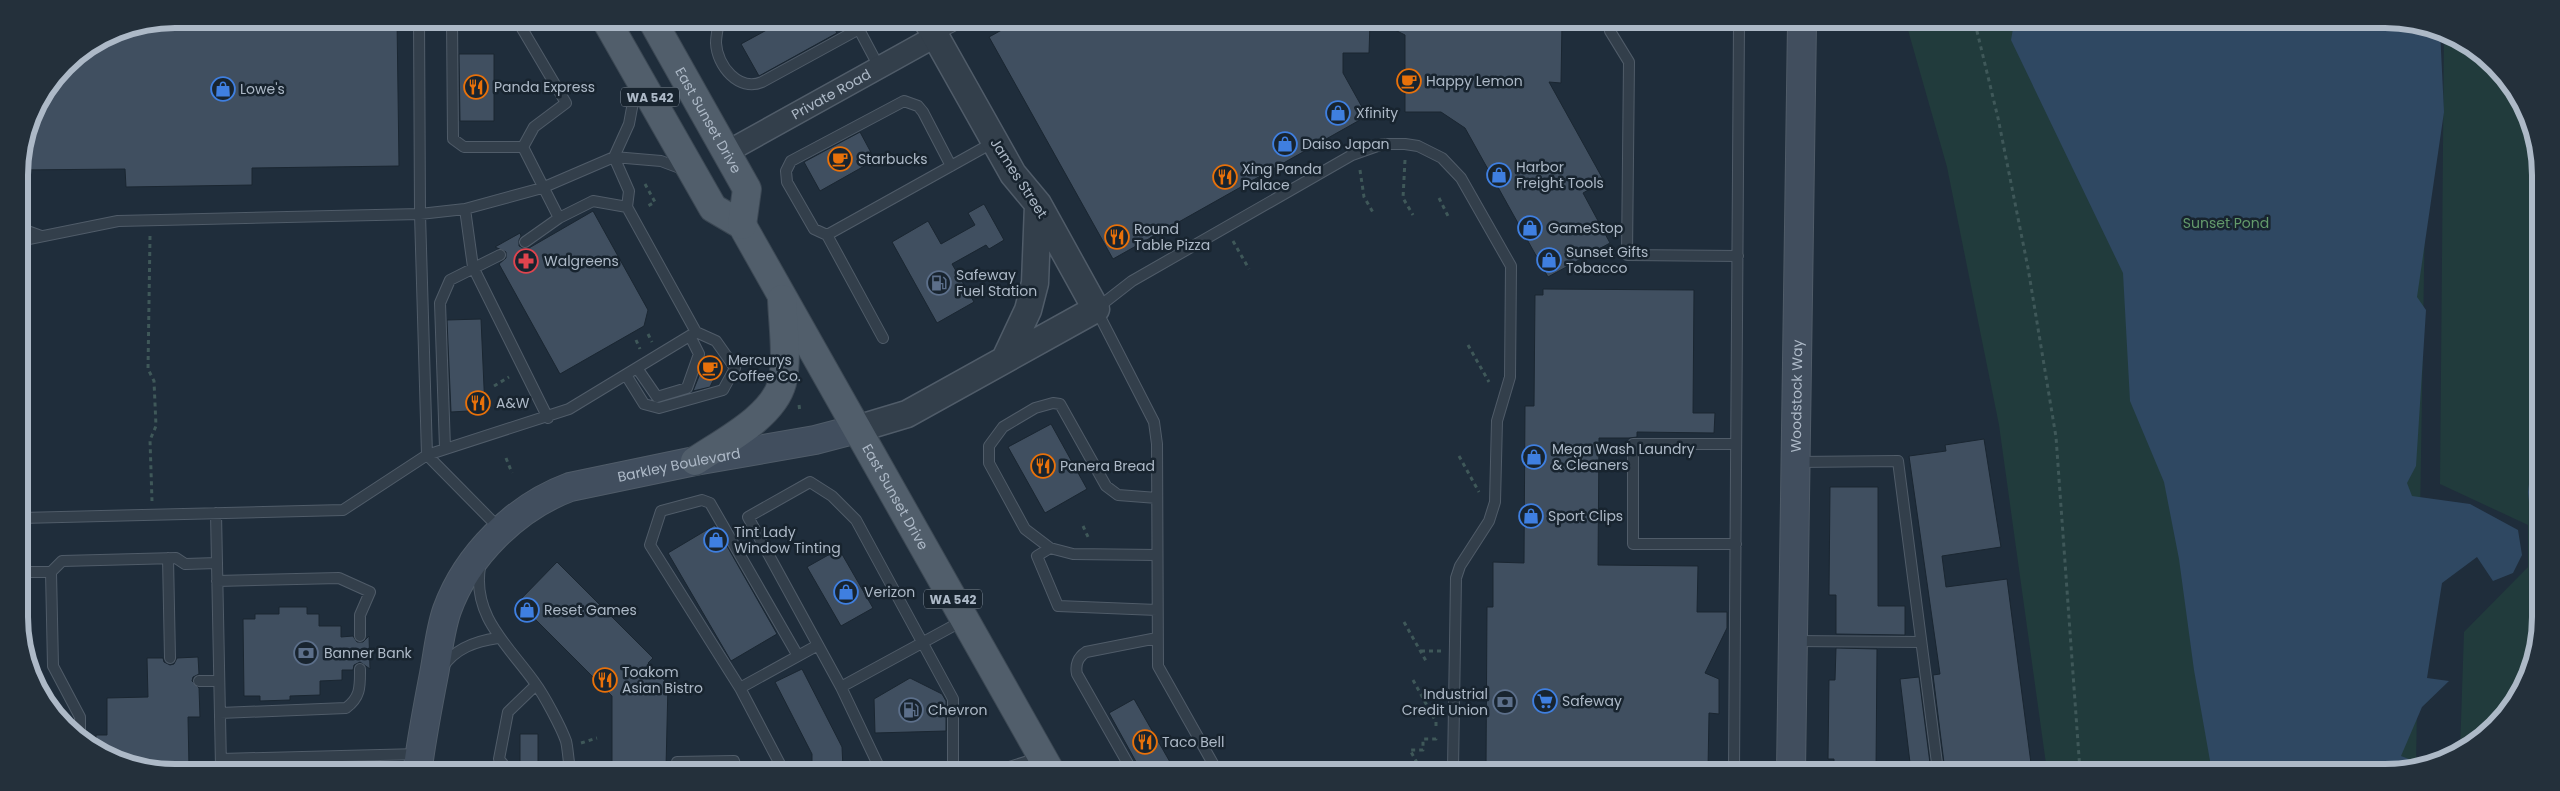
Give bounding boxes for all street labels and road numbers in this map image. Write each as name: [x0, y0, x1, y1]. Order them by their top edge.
street label: East Sunset Drive: [670, 63, 746, 177]
street label: Private Road: [788, 64, 874, 124]
road number: WA 542: [621, 88, 679, 106]
street label: James Street: [986, 134, 1052, 222]
street label: Woodstock Way: [1786, 339, 1807, 453]
street label: East Sunset Drive: [857, 440, 933, 554]
street label: Barkley Boulevard: [616, 443, 742, 487]
road number: WA 542: [924, 590, 982, 608]

